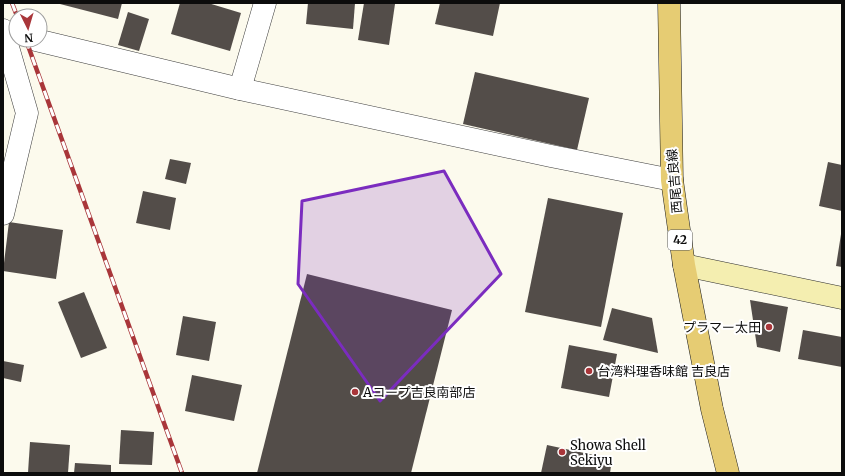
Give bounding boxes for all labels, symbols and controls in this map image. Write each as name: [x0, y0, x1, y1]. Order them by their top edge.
north arrow: [8, 8, 48, 48]
text: N: [24, 31, 34, 45]
street label: 西尾吉良線: [663, 148, 686, 214]
road number: 42: [668, 230, 692, 250]
place label: プラマー太田: [683, 319, 761, 336]
marker: プラマー太田: [764, 322, 774, 332]
place label: 台湾料理香味館 吉良店: [597, 363, 730, 380]
marker: 台湾料理香味館 吉良店: [584, 366, 594, 376]
place label: Aコープ吉良南部店: [362, 384, 475, 401]
marker: Aコープ吉良南部店: [350, 387, 360, 397]
place label: Showa Shell Sekiyu: [570, 437, 646, 469]
marker: Showa Shell Sekiyu: [557, 447, 567, 457]

